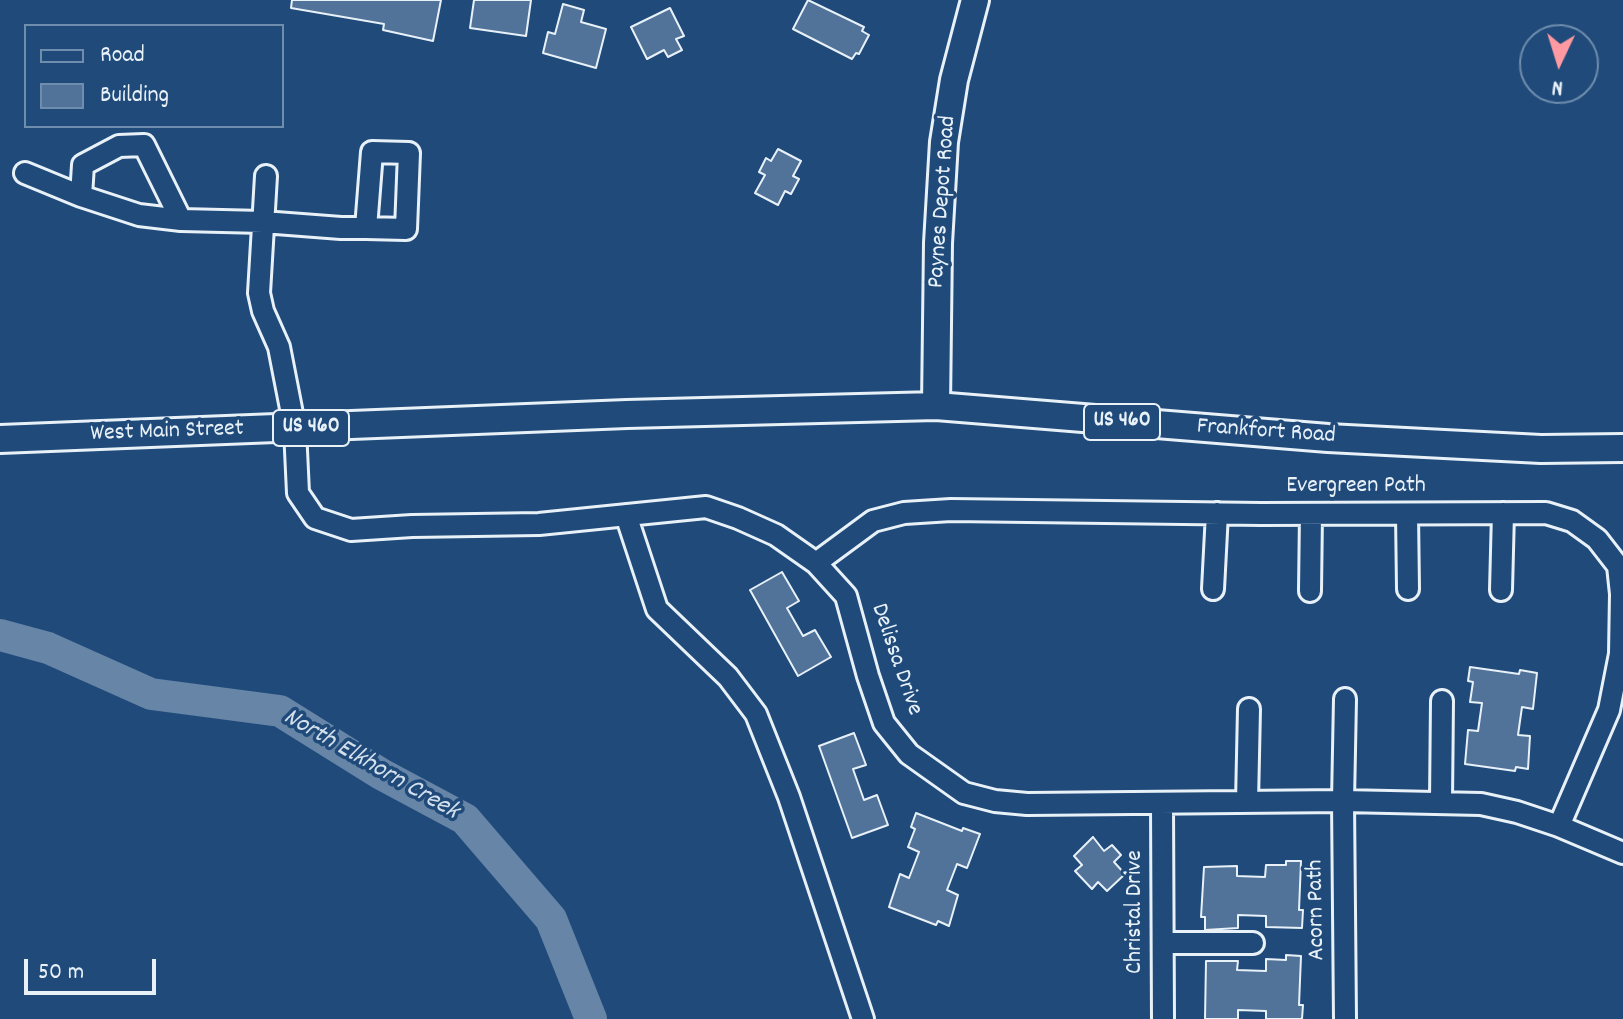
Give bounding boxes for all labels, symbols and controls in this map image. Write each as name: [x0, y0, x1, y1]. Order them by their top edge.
legend: [24, 24, 284, 128]
north arrow: [1519, 24, 1599, 104]
text: Road: [100, 39, 145, 73]
text: N: [1551, 71, 1564, 102]
text: Building: [100, 79, 169, 113]
street label: Paynes Depot Road: [924, 115, 964, 289]
road number: US 460: [1084, 404, 1160, 440]
road number: US 460: [273, 410, 349, 446]
street label: Frankfort Road: [1196, 414, 1336, 452]
street label: West Main Street: [90, 416, 244, 450]
street label: Evergreen Path: [1286, 474, 1426, 502]
street label: Delissa Drive: [862, 600, 928, 720]
water label: North Elkhorn Creek: [277, 703, 463, 829]
street label: Christal Drive: [1123, 850, 1151, 974]
street label: Acorn Path: [1303, 859, 1333, 961]
scale bar: [28, 943, 160, 993]
text: 50 m: [38, 956, 84, 990]

